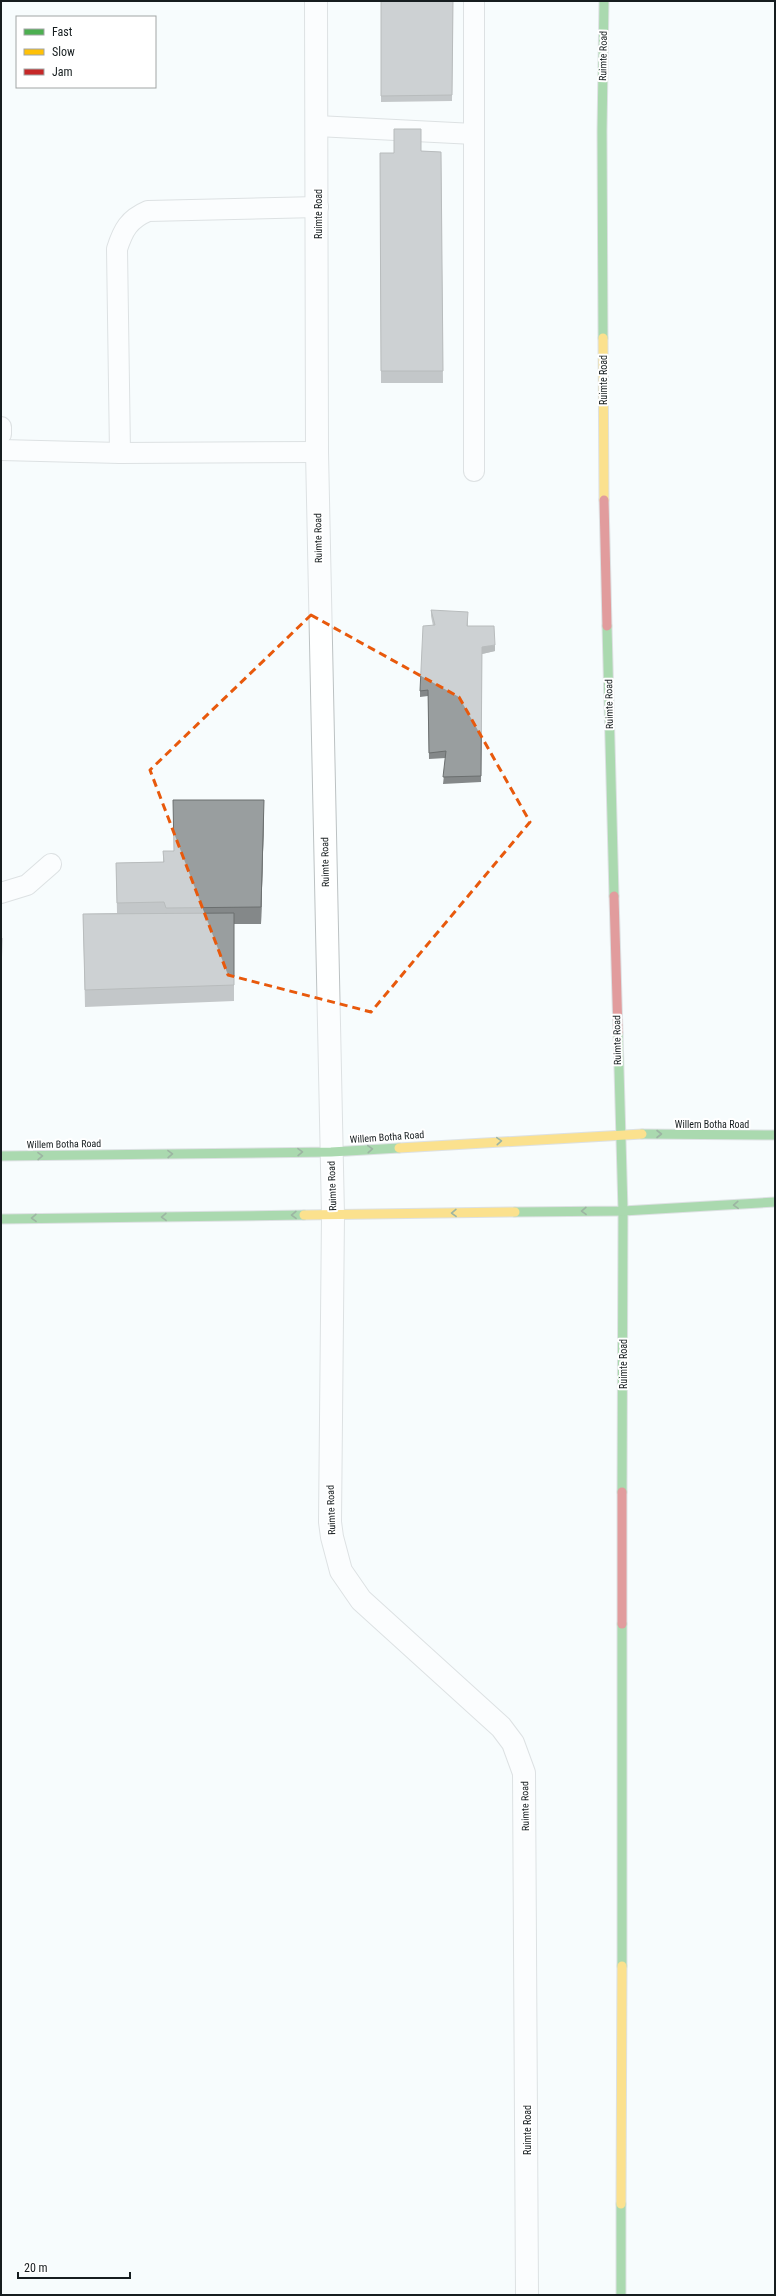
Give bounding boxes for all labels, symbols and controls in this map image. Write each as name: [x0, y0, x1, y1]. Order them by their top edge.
legend: [16, 16, 156, 88]
text: Fast: [52, 25, 73, 39]
street label: Ruimte Road: [597, 31, 609, 81]
text: Slow: [52, 45, 75, 59]
text: Jam: [52, 65, 73, 79]
street label: Ruimte Road: [313, 189, 324, 239]
street label: Ruimte Road: [598, 355, 609, 405]
street label: Ruimte Road: [312, 513, 324, 563]
street label: Ruimte Road: [603, 679, 615, 729]
street label: Ruimte Road: [319, 837, 331, 887]
street label: Ruimte Road: [611, 1015, 623, 1065]
street label: Willem Botha Road: [675, 1119, 749, 1130]
street label: Willem Botha Road: [349, 1129, 425, 1145]
one-way arrow: [656, 1130, 662, 1138]
one-way arrow: [496, 1137, 502, 1146]
street label: Willem Botha Road: [27, 1138, 101, 1150]
one-way arrow: [367, 1145, 373, 1154]
one-way arrow: [297, 1148, 303, 1156]
one-way arrow: [167, 1150, 173, 1158]
one-way arrow: [37, 1152, 43, 1160]
street label: Ruimte Road: [326, 1161, 338, 1211]
one-way arrow: [733, 1200, 739, 1209]
one-way arrow: [581, 1207, 587, 1215]
one-way arrow: [451, 1209, 457, 1217]
one-way arrow: [291, 1211, 297, 1219]
one-way arrow: [161, 1213, 167, 1221]
one-way arrow: [31, 1214, 37, 1222]
street label: Ruimte Road: [618, 1339, 629, 1389]
street label: Ruimte Road: [325, 1485, 337, 1535]
street label: Ruimte Road: [519, 1781, 531, 1831]
street label: Ruimte Road: [522, 2105, 533, 2155]
scale bar: [18, 2254, 130, 2280]
text: 20 m: [24, 2261, 48, 2275]

